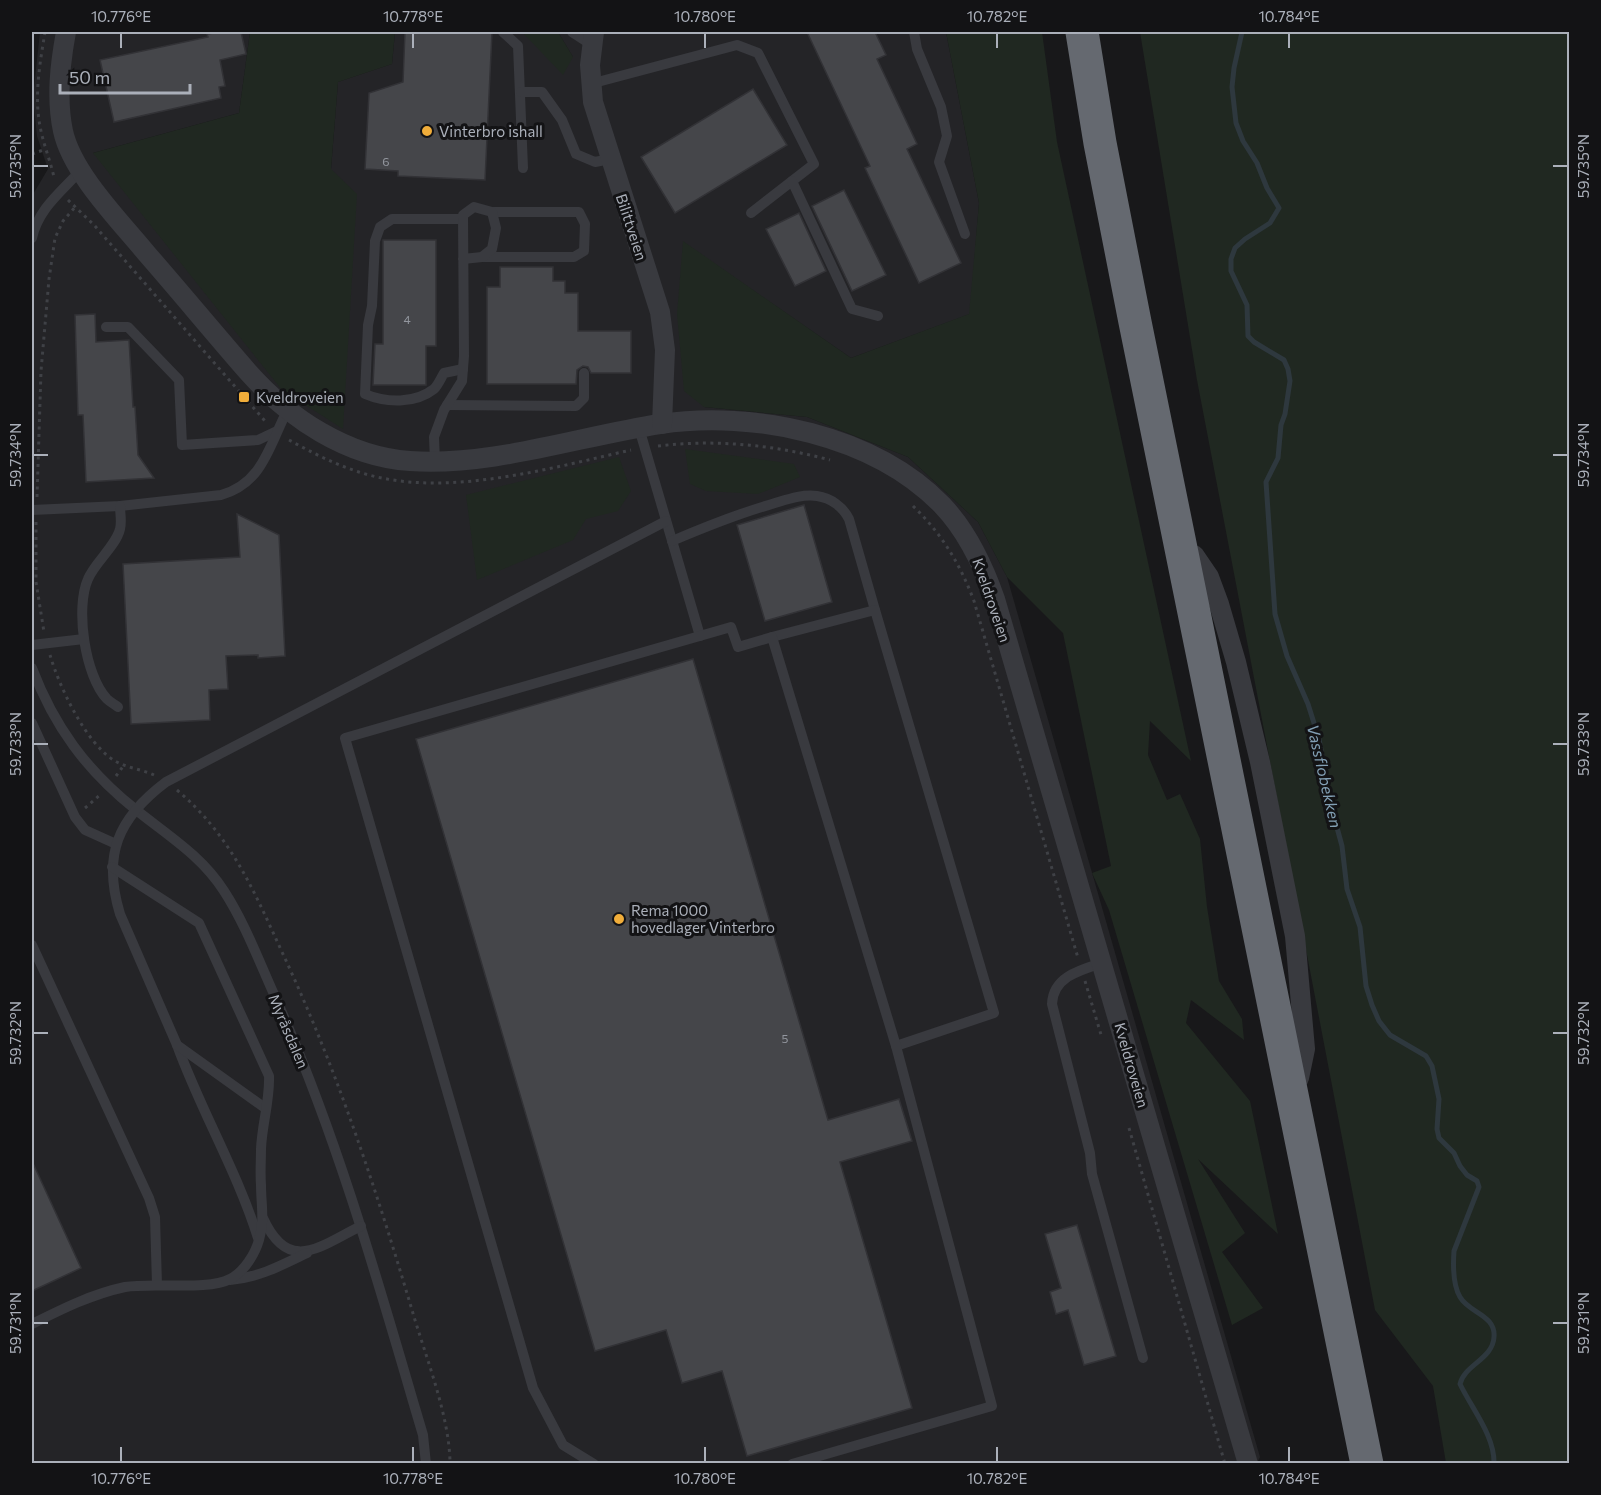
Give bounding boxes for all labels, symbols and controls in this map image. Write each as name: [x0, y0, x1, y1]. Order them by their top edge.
text: 10.776°E: [91, 7, 151, 25]
text: 10.778°E: [383, 7, 443, 25]
text: 10.780°E: [674, 7, 736, 25]
text: 10.782°E: [967, 7, 1027, 25]
text: 10.784°E: [1258, 7, 1320, 25]
scale bar: [60, 57, 190, 95]
text: 50 m: [69, 66, 110, 88]
place label: Vinterbro ishall: [439, 122, 543, 140]
marker: Vinterbro ishall: [420, 124, 434, 138]
text: 59.735°N: [6, 134, 24, 198]
text: 59.735°N: [1574, 134, 1592, 198]
house number: 6: [382, 154, 390, 168]
street label: Bilittveien: [613, 191, 651, 263]
house number: 4: [403, 312, 411, 326]
place label: Kveldroveien: [256, 388, 344, 406]
marker: Kveldroveien: [237, 390, 251, 404]
text: 59.734°N: [6, 423, 24, 487]
text: 59.734°N: [1574, 423, 1592, 487]
street label: Kveldroveien: [969, 556, 1015, 644]
text: 59.733°N: [6, 712, 24, 776]
text: 59.733°N: [1574, 712, 1592, 776]
water label: Vassflobekken: [1304, 722, 1346, 830]
place label: Rema 1000 hovedlager Vinterbro: [631, 901, 775, 936]
marker: Rema 1000 hovedlager Vinterbro: [612, 912, 626, 926]
street label: Myråsdalen: [265, 991, 313, 1071]
text: 59.732°N: [6, 1001, 24, 1065]
text: 59.732°N: [1574, 1001, 1592, 1065]
street label: Kveldroveien: [1111, 1020, 1153, 1110]
house number: 5: [782, 1031, 789, 1045]
text: 59.731°N: [6, 1292, 24, 1354]
text: 59.731°N: [1574, 1292, 1592, 1354]
text: 10.776°E: [91, 1469, 151, 1487]
text: 10.778°E: [383, 1469, 443, 1487]
text: 10.780°E: [674, 1469, 736, 1487]
text: 10.782°E: [967, 1469, 1027, 1487]
text: 10.784°E: [1258, 1469, 1320, 1487]

